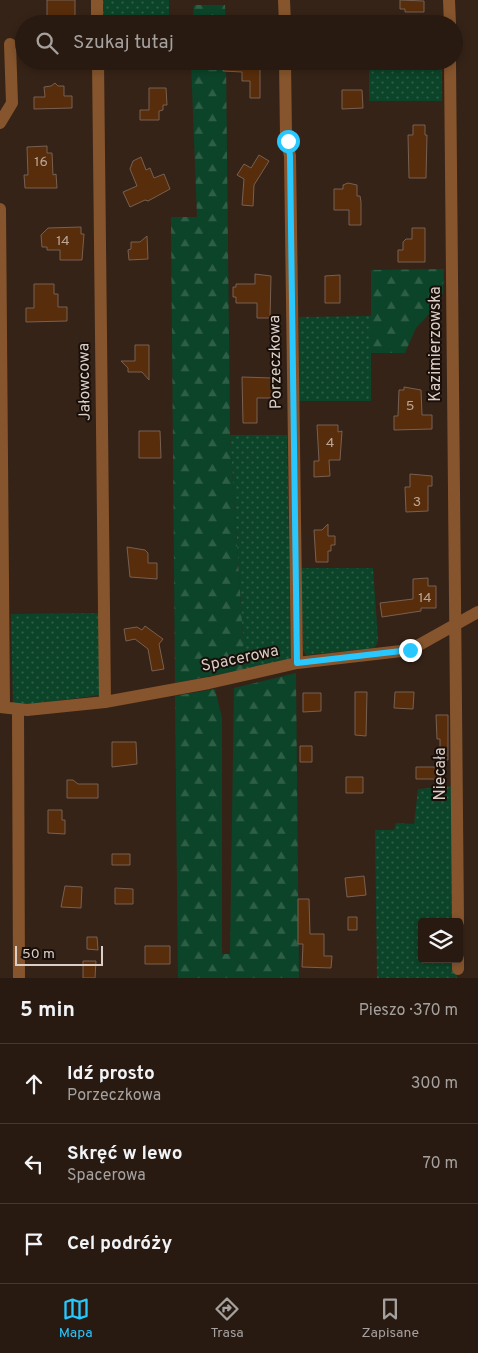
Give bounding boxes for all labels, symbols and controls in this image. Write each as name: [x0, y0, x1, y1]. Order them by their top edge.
search box: [15, 15, 463, 70]
icon: search: [33, 29, 61, 57]
text: Szukaj tutaj: [73, 31, 174, 55]
route start: [277, 130, 300, 153]
house number: 16: [34, 154, 48, 171]
house number: 14: [56, 233, 70, 250]
street label: Kazimierzowska: [426, 286, 446, 402]
street label: Porzeczkowa: [265, 315, 287, 409]
street label: Jałowcowa: [74, 343, 96, 421]
house number: 5: [406, 398, 414, 415]
house number: 4: [326, 435, 334, 452]
house number: 3: [413, 494, 421, 511]
house number: 14: [418, 590, 432, 607]
route end: [399, 639, 422, 662]
street label: Spacerowa: [199, 641, 281, 677]
street label: Niecała: [431, 747, 451, 801]
map controls: [418, 918, 463, 963]
button: layers: [418, 918, 463, 963]
scale bar: [15, 943, 102, 966]
text: 50 m: [22, 946, 55, 963]
text: 5 min: [20, 997, 75, 1024]
text: Pieszo · 370 m: [359, 1001, 458, 1021]
text: Idź prosto: [67, 1062, 155, 1086]
icon: ahead: [20, 1070, 48, 1098]
text: 300 m: [411, 1074, 458, 1094]
text: Porzeczkowa: [67, 1086, 161, 1106]
text: Skręć w lewo: [67, 1142, 182, 1166]
icon: left: [20, 1150, 48, 1178]
text: 70 m: [423, 1154, 458, 1174]
text: Spacerowa: [67, 1166, 146, 1186]
icon: arrive: [20, 1230, 48, 1258]
text: Cel podróży: [67, 1232, 172, 1256]
tab: Mapa: [59, 1295, 93, 1342]
tab: Trasa: [210, 1295, 244, 1342]
tab: Zapisane: [361, 1295, 419, 1342]

